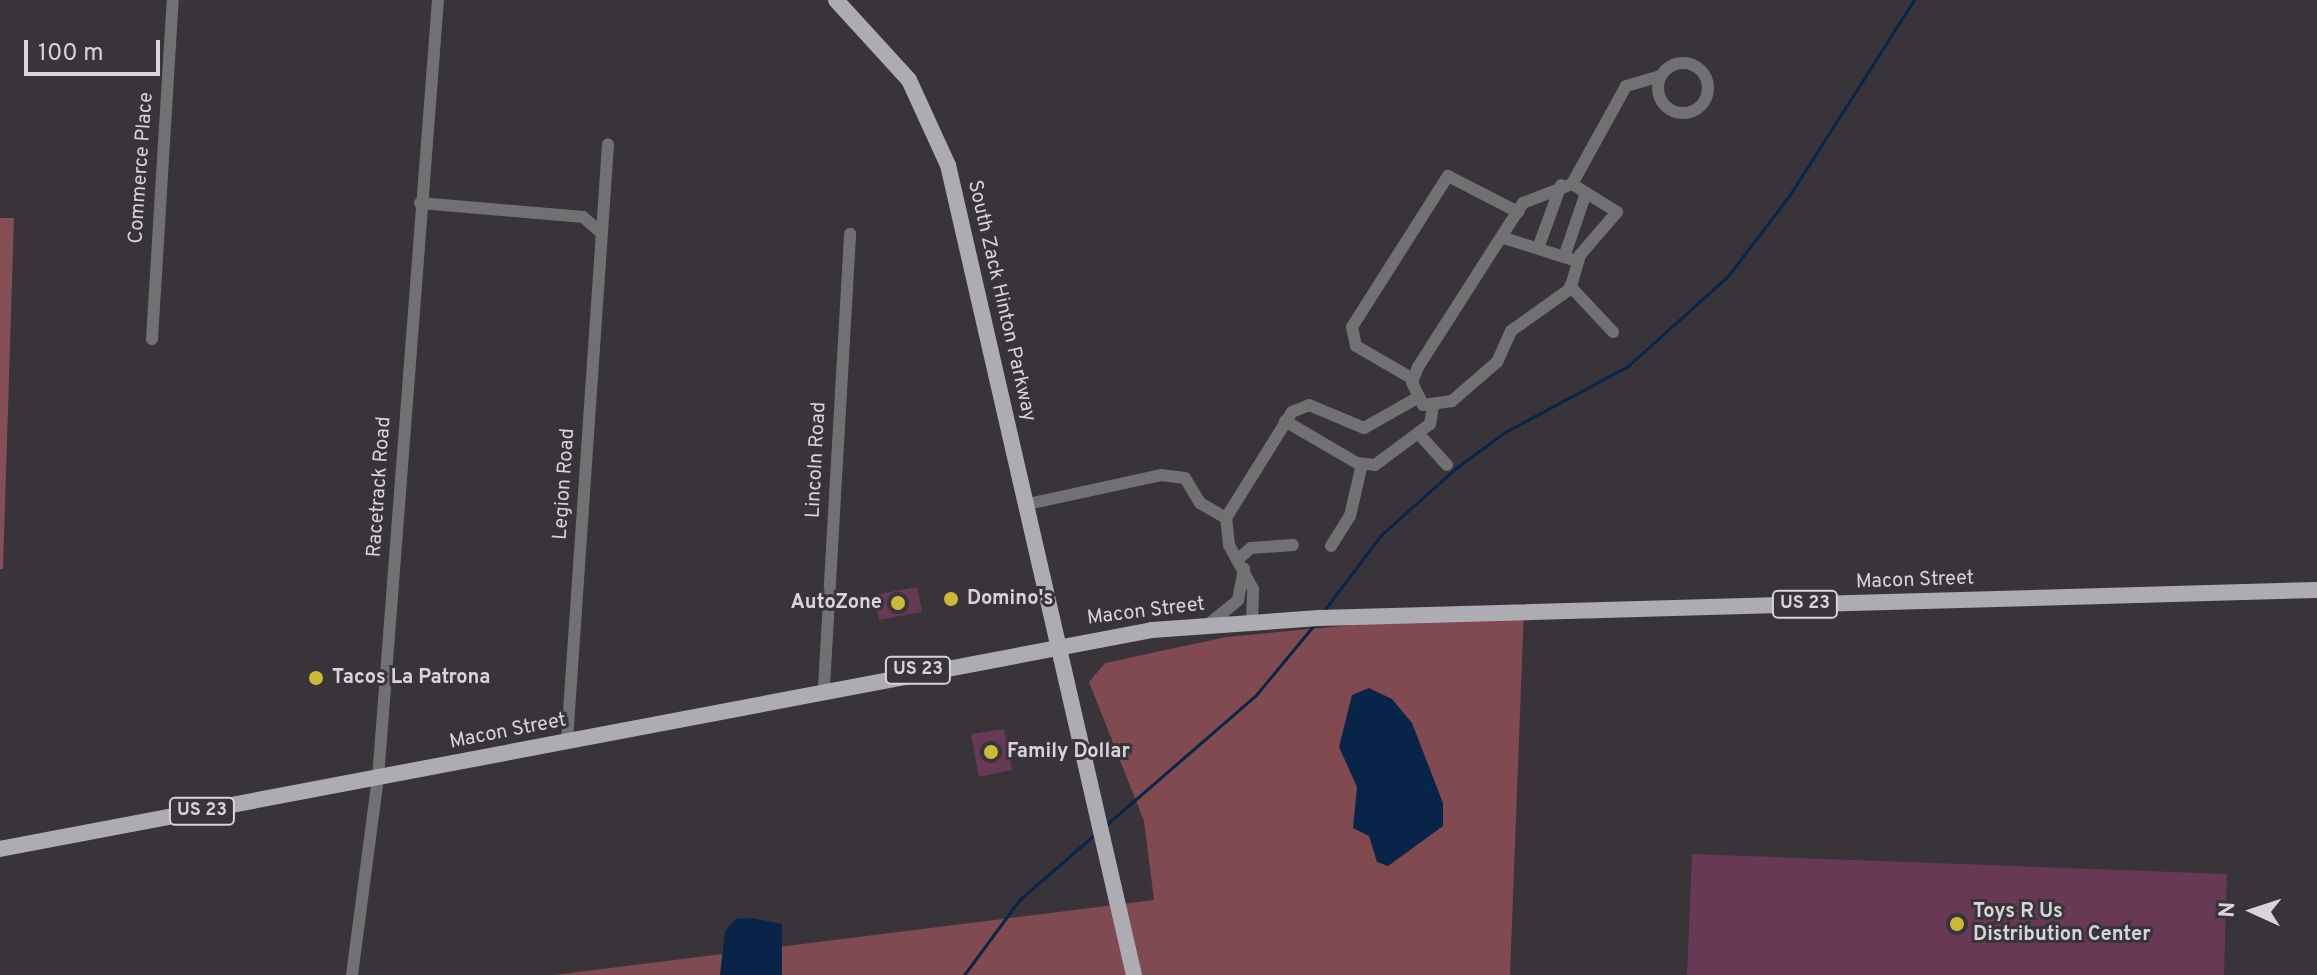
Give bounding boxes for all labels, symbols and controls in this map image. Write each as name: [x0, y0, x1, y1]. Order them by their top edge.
scale bar: [28, 24, 164, 74]
text: 100 m: [38, 39, 104, 69]
street label: Commerce Place: [125, 91, 159, 245]
street label: South Zack Hinton Parkway: [962, 178, 1040, 424]
street label: Lincoln Road: [802, 401, 832, 519]
street label: Racetrack Road: [363, 416, 397, 558]
street label: Legion Road: [549, 427, 581, 541]
street label: Macon Street: [1855, 567, 1975, 595]
place label: Domino's: [967, 587, 1053, 611]
marker: Domino's: [942, 590, 960, 608]
road number: US 23: [1771, 590, 1839, 618]
place label: AutoZone: [790, 591, 882, 615]
street label: Macon Street: [1086, 593, 1206, 631]
marker: AutoZone: [889, 594, 907, 612]
road number: US 23: [884, 656, 952, 684]
place label: Tacos La Patrona: [332, 666, 490, 690]
marker: Tacos La Patrona: [307, 669, 325, 687]
street label: Macon Street: [448, 709, 568, 755]
place label: Family Dollar: [1007, 740, 1130, 764]
marker: Family Dollar: [982, 743, 1000, 761]
road number: US 23: [168, 797, 236, 825]
north arrow: [2213, 871, 2293, 951]
place label: Toys R Us Distribution Center: [1973, 900, 2151, 947]
text: N: [2215, 901, 2242, 918]
marker: Toys R Us Distribution Center: [1948, 915, 1966, 933]

